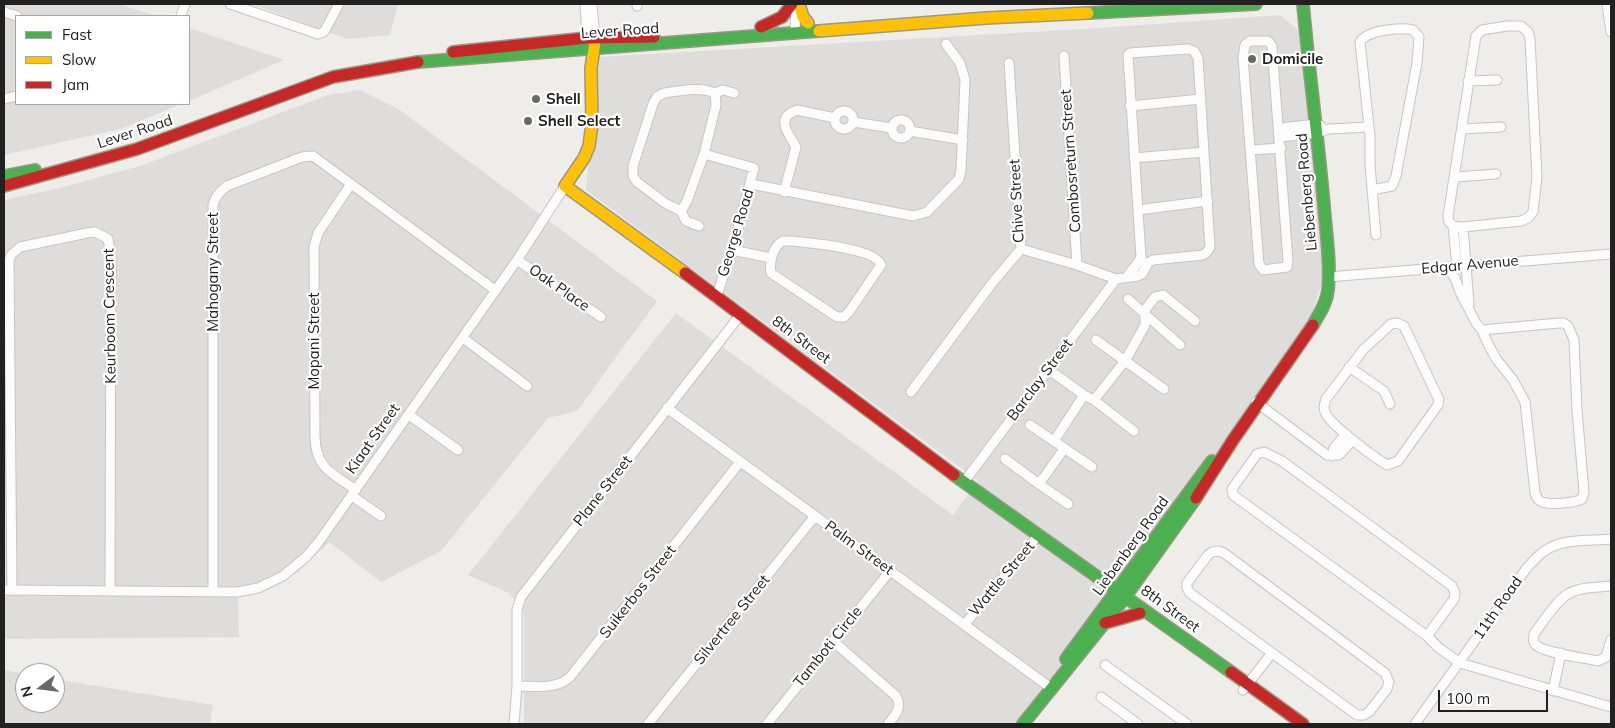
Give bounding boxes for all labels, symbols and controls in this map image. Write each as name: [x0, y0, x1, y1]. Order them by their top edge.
legend: [15, 15, 190, 105]
street label: Lever Road: [580, 19, 660, 43]
text: Fast: [62, 25, 92, 44]
text: Slow: [62, 50, 96, 69]
place label: Domicile: [1262, 50, 1323, 68]
marker: Domicile: [1246, 53, 1258, 65]
text: Jam: [62, 75, 89, 94]
street label: Combosreturn Street: [1057, 89, 1085, 233]
place label: Shell: [546, 90, 581, 108]
marker: Shell: [530, 93, 542, 105]
street label: Lever Road: [95, 111, 175, 153]
place label: Shell Select: [538, 112, 620, 130]
marker: Shell Select: [522, 115, 534, 127]
street label: Liebenberg Road: [1293, 132, 1321, 252]
street label: Chive Street: [1006, 159, 1028, 243]
street label: George Road: [714, 187, 758, 279]
street label: Mahogany Street: [204, 212, 222, 332]
street label: Keurboom Crescent: [100, 248, 120, 384]
street label: Edgar Avenue: [1421, 252, 1519, 278]
street label: Oak Place: [525, 261, 593, 315]
street label: Mopani Street: [305, 292, 323, 390]
street label: 8th Street: [768, 312, 834, 368]
street label: Barclay Street: [1003, 336, 1077, 424]
street label: Kiaat Street: [342, 400, 404, 478]
street label: Plane Street: [570, 452, 636, 530]
street label: Liebenberg Road: [1089, 493, 1173, 599]
street label: Palm Street: [821, 517, 897, 579]
street label: Wattle Street: [965, 538, 1039, 620]
street label: Suikerbos Street: [596, 542, 680, 642]
street label: Silvertree Street: [690, 571, 774, 669]
street label: 11th Road: [1470, 573, 1526, 643]
street label: 8th Street: [1137, 582, 1203, 636]
street label: Tamboti Circle: [790, 603, 866, 691]
north arrow: [15, 663, 65, 713]
scale bar: [1440, 680, 1550, 712]
text: N: [16, 684, 37, 699]
text: 100 m: [1446, 689, 1490, 708]

